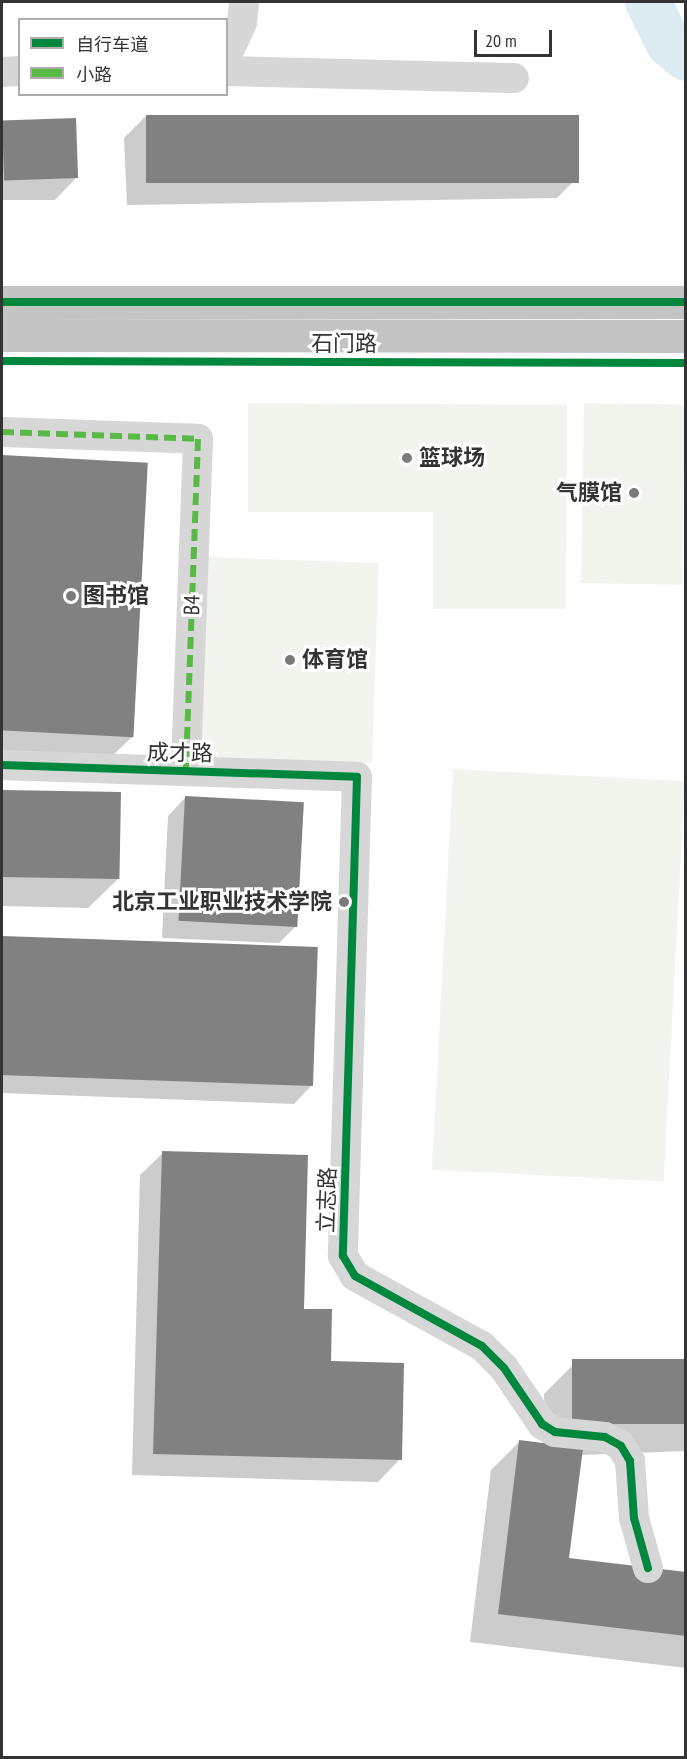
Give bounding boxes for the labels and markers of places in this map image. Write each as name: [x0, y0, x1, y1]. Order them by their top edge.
place label: 篮球场: [419, 445, 485, 471]
marker: 篮球场: [400, 451, 414, 465]
place label: 气膜馆: [556, 480, 622, 506]
marker: 气膜馆: [627, 486, 641, 500]
place label: 图书馆: [83, 583, 149, 609]
marker: 图书馆: [64, 589, 78, 603]
place label: 体育馆: [302, 647, 368, 673]
marker: 体育馆: [283, 653, 297, 667]
place label: 北京工业职业技术学院: [112, 889, 332, 915]
marker: 北京工业职业技术学院: [337, 895, 351, 909]

